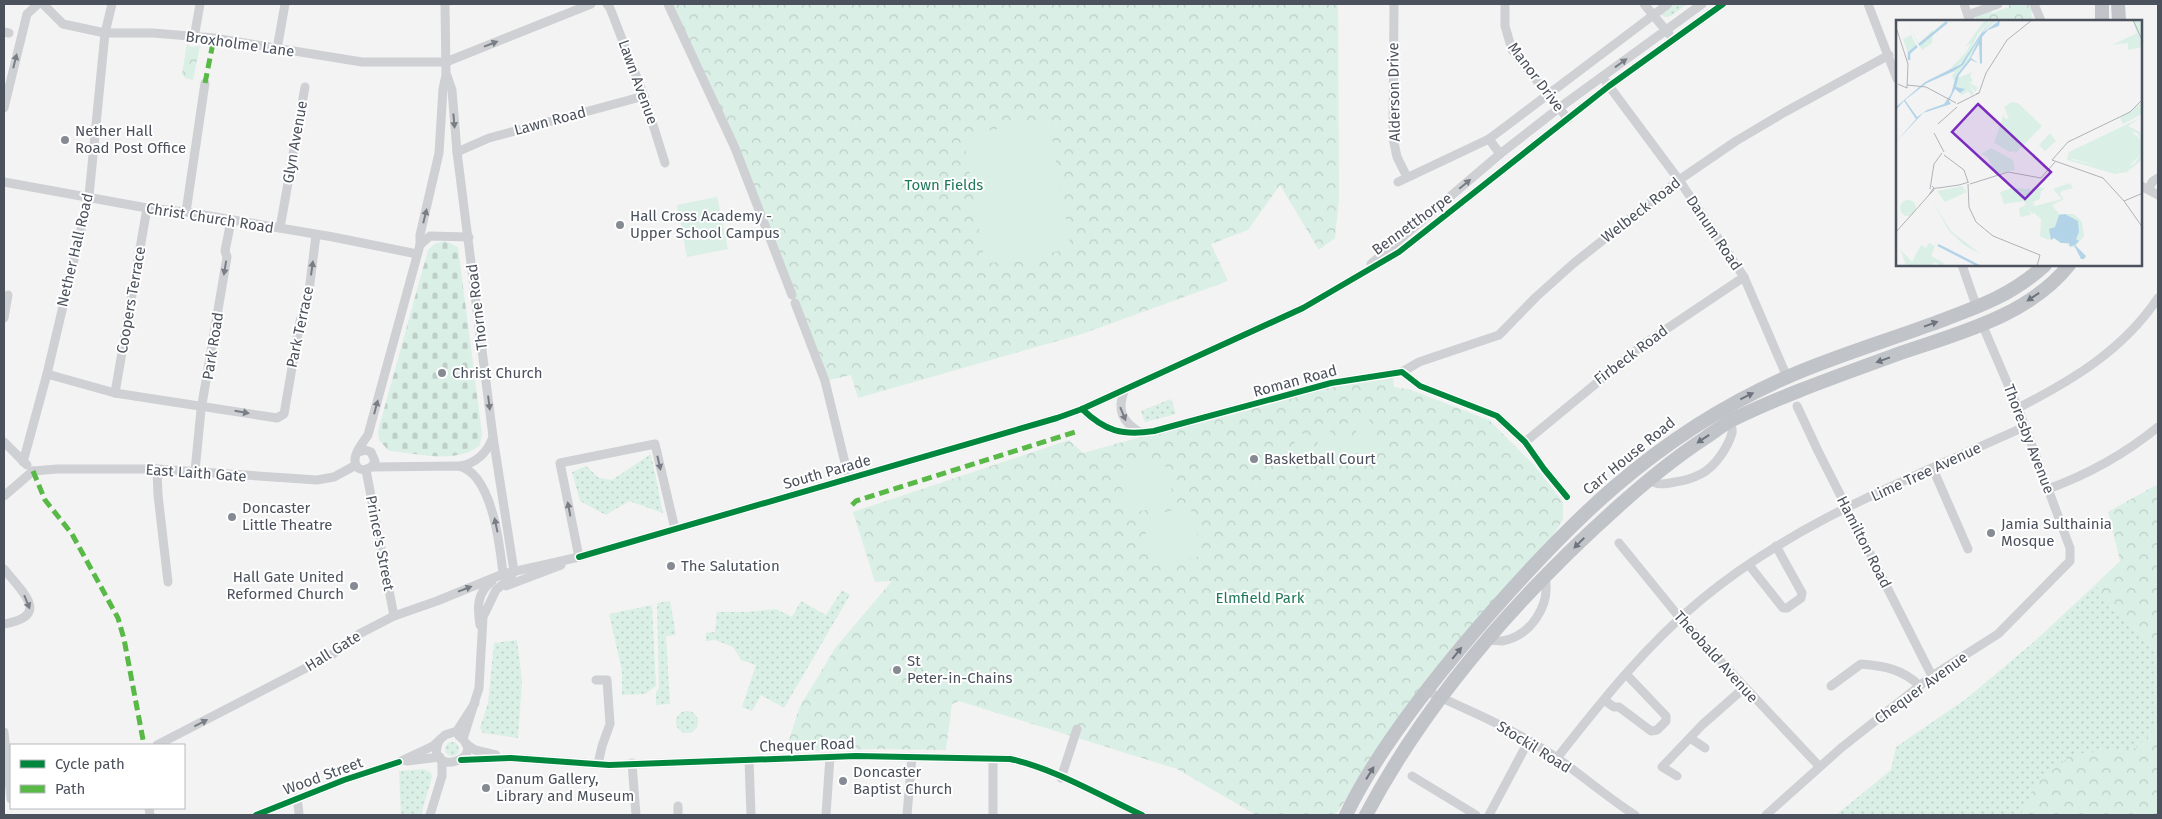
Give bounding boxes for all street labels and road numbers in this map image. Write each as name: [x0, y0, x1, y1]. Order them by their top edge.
street label: Broxholme Lane: [184, 27, 296, 61]
street label: Lawn Avenue: [614, 37, 662, 127]
street label: Manor Drive: [1504, 39, 1568, 115]
street label: Alderson Drive: [1384, 42, 1404, 142]
street label: Glyn Avenue: [279, 99, 311, 185]
street label: Lawn Road: [512, 103, 588, 139]
street label: Welbeck Road: [1598, 174, 1684, 246]
street label: Bennetthorpe: [1369, 189, 1455, 259]
street label: Nether Hall Road: [53, 191, 97, 309]
street label: Danum Road: [1682, 192, 1746, 274]
street label: Christ Church Road: [145, 199, 275, 237]
street label: Coopers Terrace: [113, 245, 149, 355]
street label: Thorne Road: [463, 263, 491, 351]
street label: Park Terrace: [283, 285, 317, 369]
street label: Park Road: [199, 311, 227, 381]
street label: Firbeck Road: [1591, 322, 1671, 388]
street label: Roman Road: [1251, 361, 1339, 401]
street label: Thoresby Avenue: [2000, 382, 2058, 496]
street label: Carr House Road: [1579, 413, 1679, 499]
street label: Lime Tree Avenue: [1868, 439, 1984, 505]
street label: South Parade: [781, 451, 873, 493]
street label: East Laith Gate: [145, 460, 247, 486]
street label: Hamilton Road: [1833, 493, 1895, 591]
street label: Prince's Street: [362, 494, 398, 593]
street label: Theobald Avenue: [1670, 607, 1762, 707]
street label: Hall Gate: [302, 627, 364, 675]
street label: Chequer Avenue: [1871, 648, 1971, 728]
street label: Stockil Road: [1494, 717, 1574, 777]
street label: Chequer Road: [759, 734, 855, 756]
street label: Wood Street: [281, 753, 366, 799]

